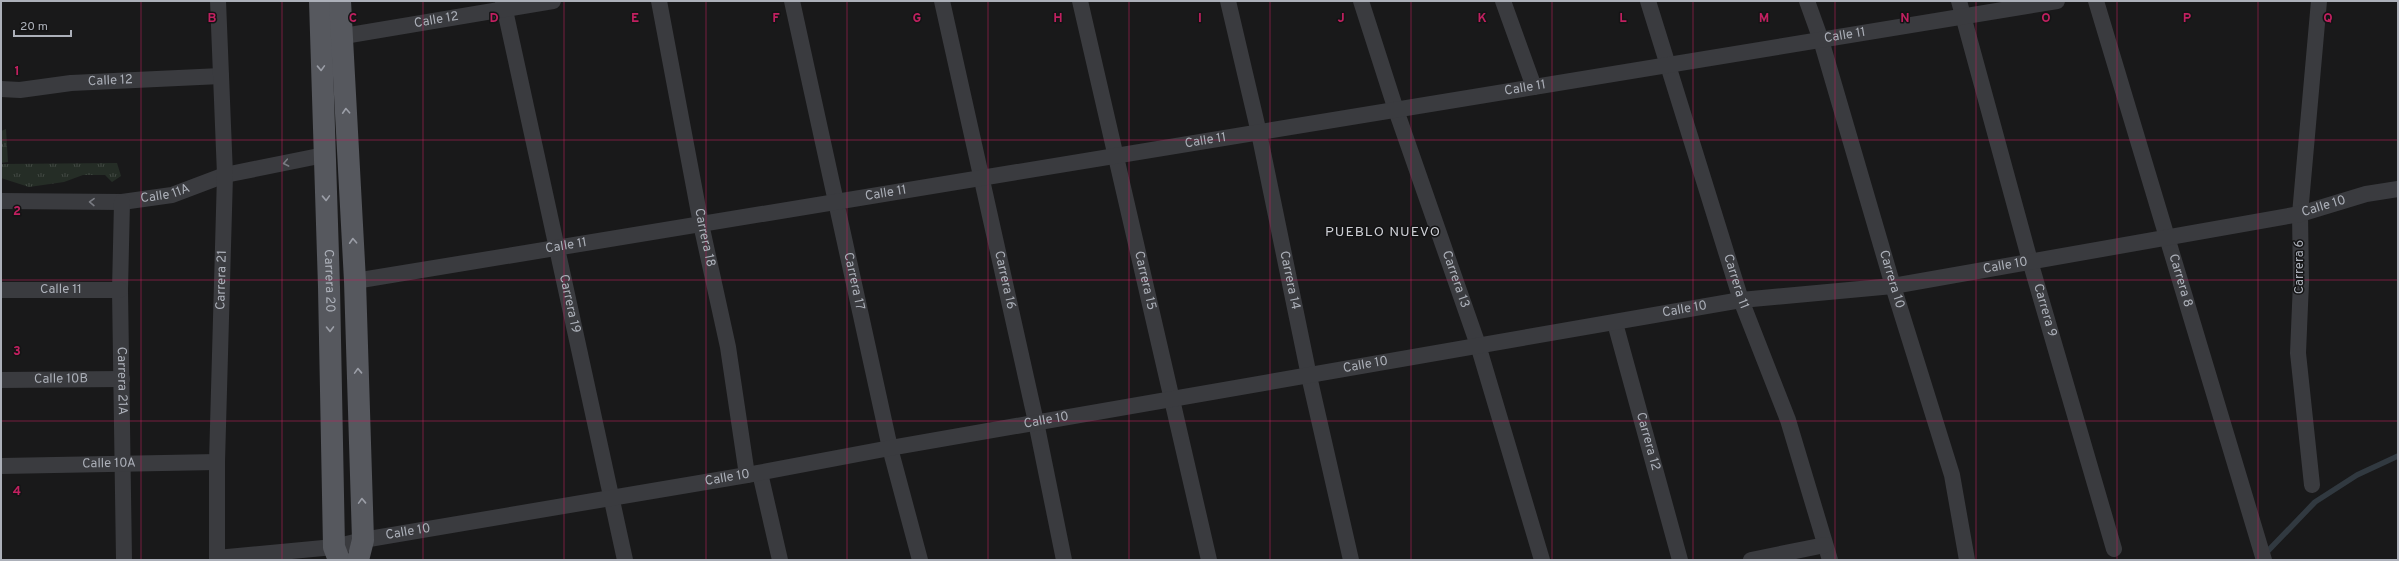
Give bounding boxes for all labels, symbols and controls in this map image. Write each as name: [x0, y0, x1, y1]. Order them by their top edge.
street label: Calle 12: [413, 9, 460, 32]
text: B: [208, 11, 217, 27]
text: C: [349, 11, 357, 27]
text: D: [489, 11, 499, 27]
text: E: [631, 11, 639, 27]
text: F: [772, 11, 780, 27]
text: G: [913, 11, 922, 27]
text: H: [1053, 11, 1063, 27]
text: I: [1198, 11, 1202, 27]
text: J: [1337, 11, 1345, 27]
text: K: [1477, 11, 1487, 27]
text: L: [1619, 11, 1627, 27]
text: M: [1759, 11, 1769, 27]
text: N: [1900, 11, 1910, 27]
text: O: [2041, 11, 2051, 27]
text: P: [2183, 11, 2192, 27]
text: Q: [2323, 11, 2333, 27]
scale bar: [14, 12, 71, 38]
text: 20 m: [20, 19, 48, 35]
street label: Calle 11: [1823, 25, 1867, 47]
text: 1: [14, 64, 20, 80]
one-way arrow: [317, 65, 325, 71]
street label: Calle 12: [88, 72, 133, 90]
street label: Calle 11: [1503, 77, 1547, 100]
one-way arrow: [341, 108, 350, 114]
street label: Calle 11: [1184, 130, 1228, 152]
one-way arrow: [283, 158, 289, 167]
street label: Calle 11A: [140, 181, 192, 207]
street label: Calle 11: [864, 182, 908, 205]
street label: Calle 10: [2300, 193, 2348, 221]
one-way arrow: [322, 195, 330, 201]
one-way arrow: [89, 198, 95, 206]
text: 2: [13, 204, 21, 220]
street label: Carrera 18: [690, 207, 718, 269]
district label: PUEBLO NUEVO: [1325, 224, 1441, 241]
street label: Calle 11: [544, 235, 588, 258]
one-way arrow: [348, 238, 357, 244]
street label: Carrera 6: [2292, 240, 2308, 294]
street label: Carrera 10: [1875, 248, 1908, 311]
street label: Carrera 20: [320, 249, 337, 313]
street label: Carrera 16: [990, 249, 1019, 311]
street label: Carrera 14: [1275, 249, 1303, 311]
street label: Carrera 13: [1438, 249, 1473, 310]
street label: Carrera 21: [213, 250, 231, 310]
street label: Carrera 15: [1130, 250, 1159, 312]
street label: Carrera 17: [839, 251, 868, 312]
street label: Carrera 11: [1719, 252, 1752, 312]
street label: Carrera 8: [2164, 252, 2196, 309]
street label: Calle 10: [1982, 254, 2029, 278]
street label: Carrera 19: [555, 273, 583, 335]
street label: Calle 11: [40, 282, 82, 298]
street label: Carrera 9: [2029, 282, 2060, 339]
street label: Calle 10: [1661, 298, 1708, 322]
one-way arrow: [326, 326, 334, 332]
text: 3: [13, 344, 21, 360]
street label: Carrera 21A: [113, 347, 130, 415]
street label: Calle 10: [1342, 354, 1389, 377]
one-way arrow: [353, 368, 362, 374]
street label: Calle 10B: [34, 371, 88, 388]
street label: Calle 10: [1023, 409, 1070, 433]
street label: Carrera 12: [1632, 411, 1663, 473]
street label: Calle 10A: [82, 456, 136, 472]
street label: Calle 10: [704, 467, 751, 490]
text: 4: [13, 484, 21, 500]
one-way arrow: [358, 498, 366, 504]
street label: Calle 10: [384, 521, 432, 544]

